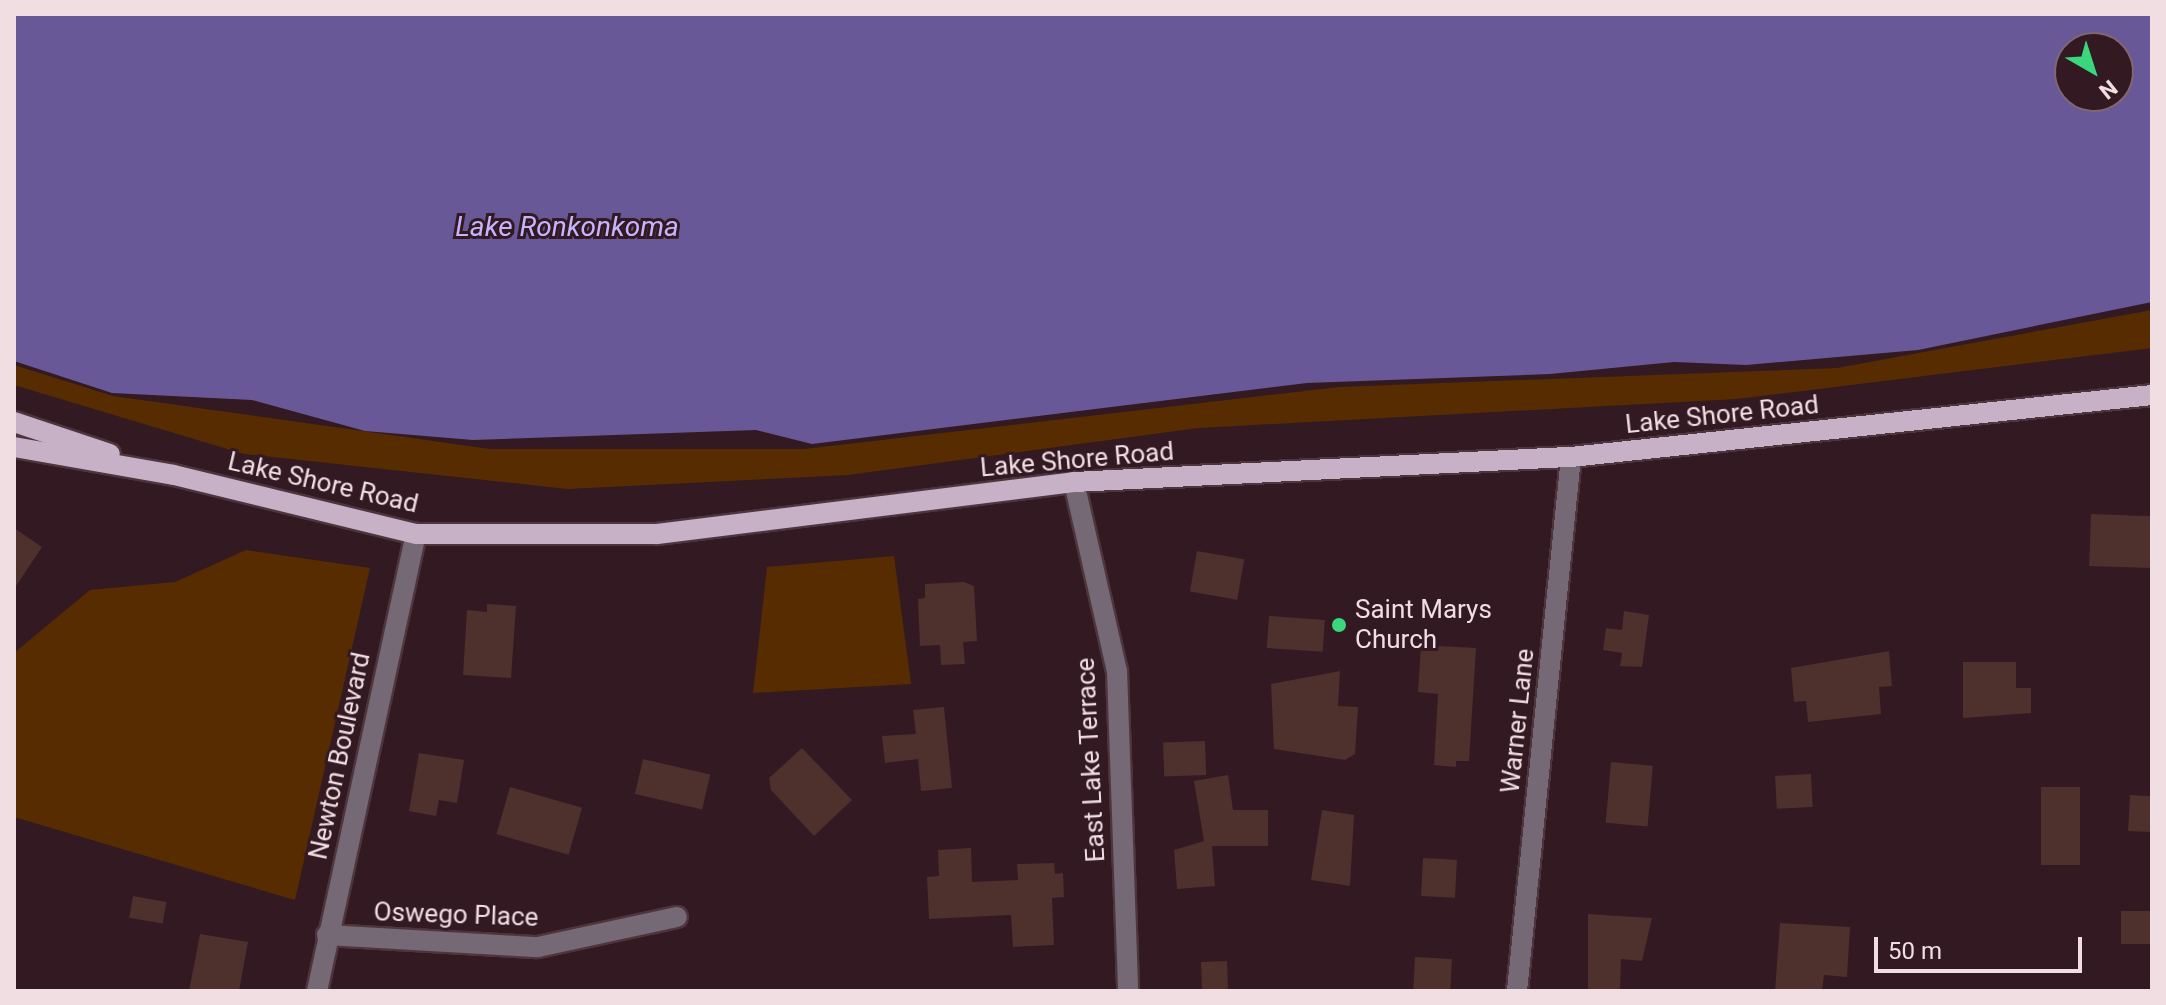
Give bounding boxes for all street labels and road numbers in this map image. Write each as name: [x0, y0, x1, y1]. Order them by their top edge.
street label: Lake Shore Road: [1624, 389, 1820, 441]
street label: Lake Shore Road: [979, 436, 1175, 484]
street label: Lake Shore Road: [225, 446, 421, 520]
street label: Warner Lane: [1495, 647, 1541, 795]
street label: Newton Boulevard: [303, 650, 377, 862]
street label: East Lake Terrace: [1070, 657, 1112, 863]
street label: Oswego Place: [373, 897, 539, 933]

